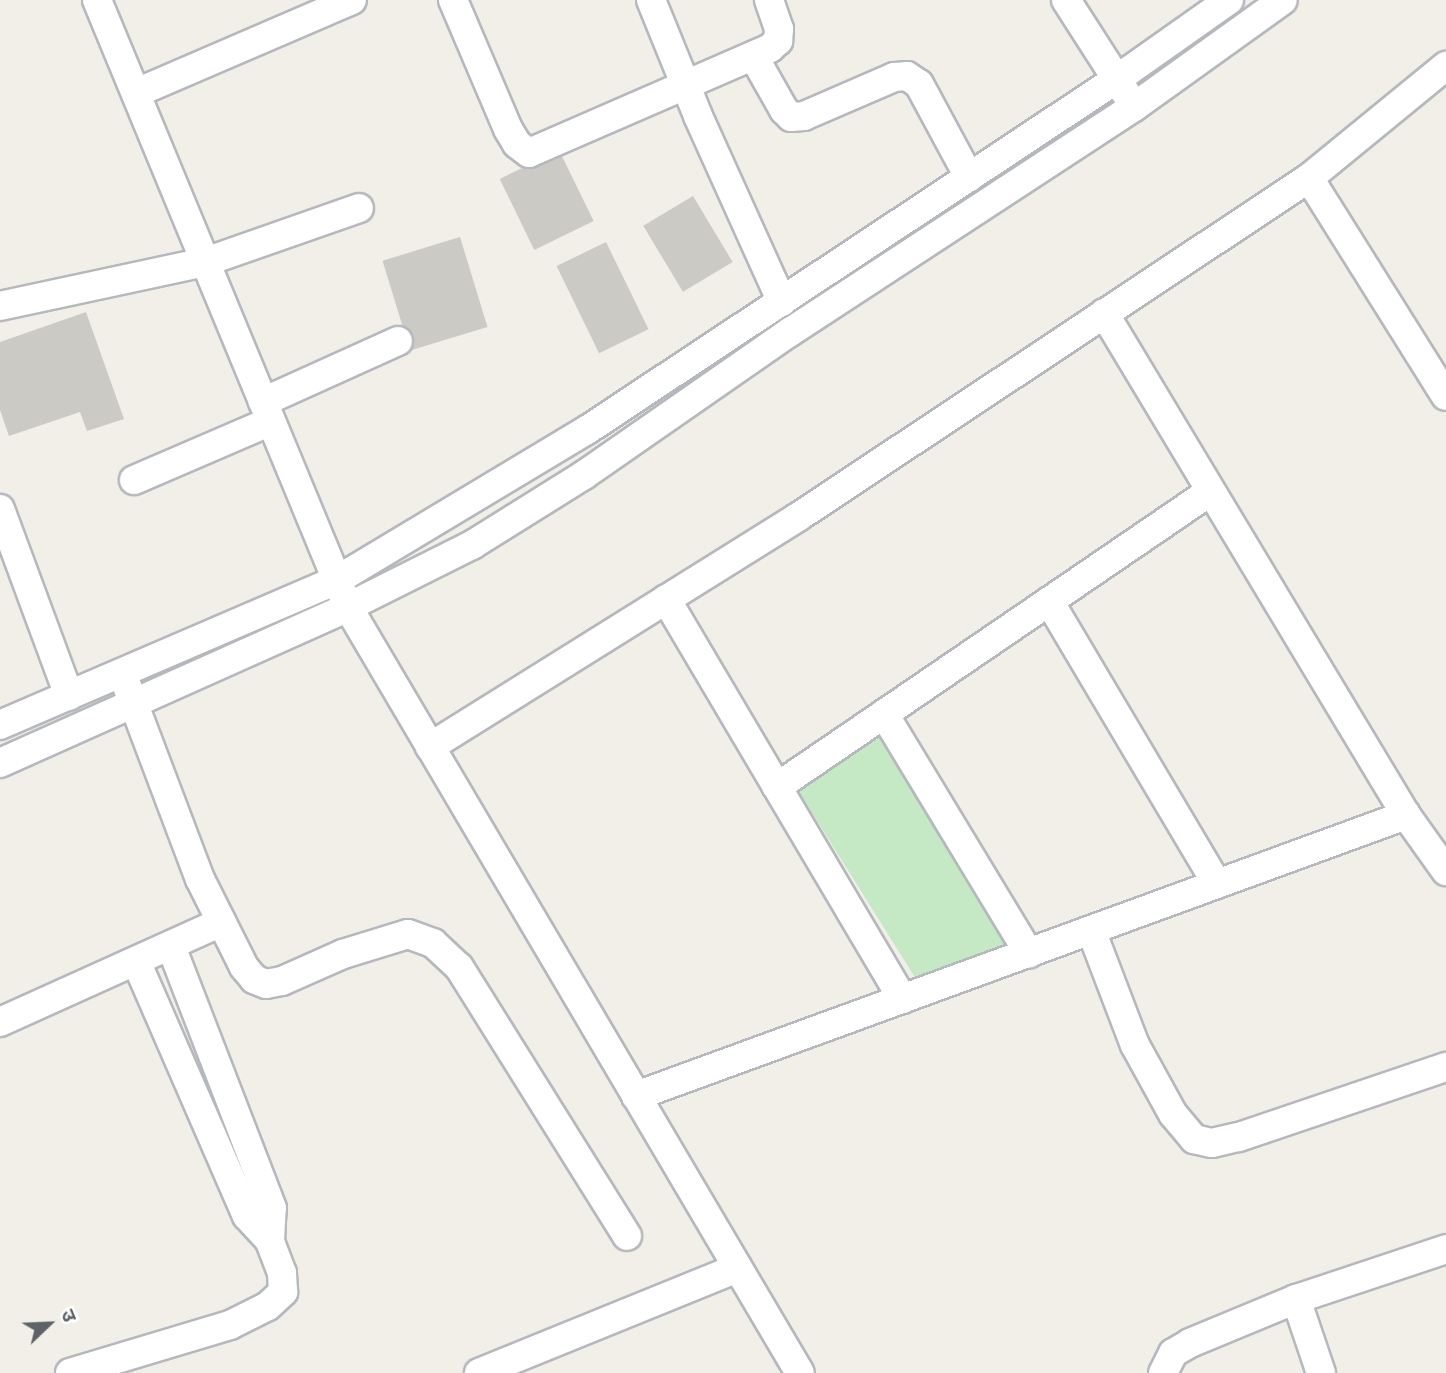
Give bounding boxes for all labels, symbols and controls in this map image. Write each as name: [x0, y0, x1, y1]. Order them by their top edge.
north arrow: [14, 1289, 84, 1359]
text: उ: [55, 1306, 82, 1326]

